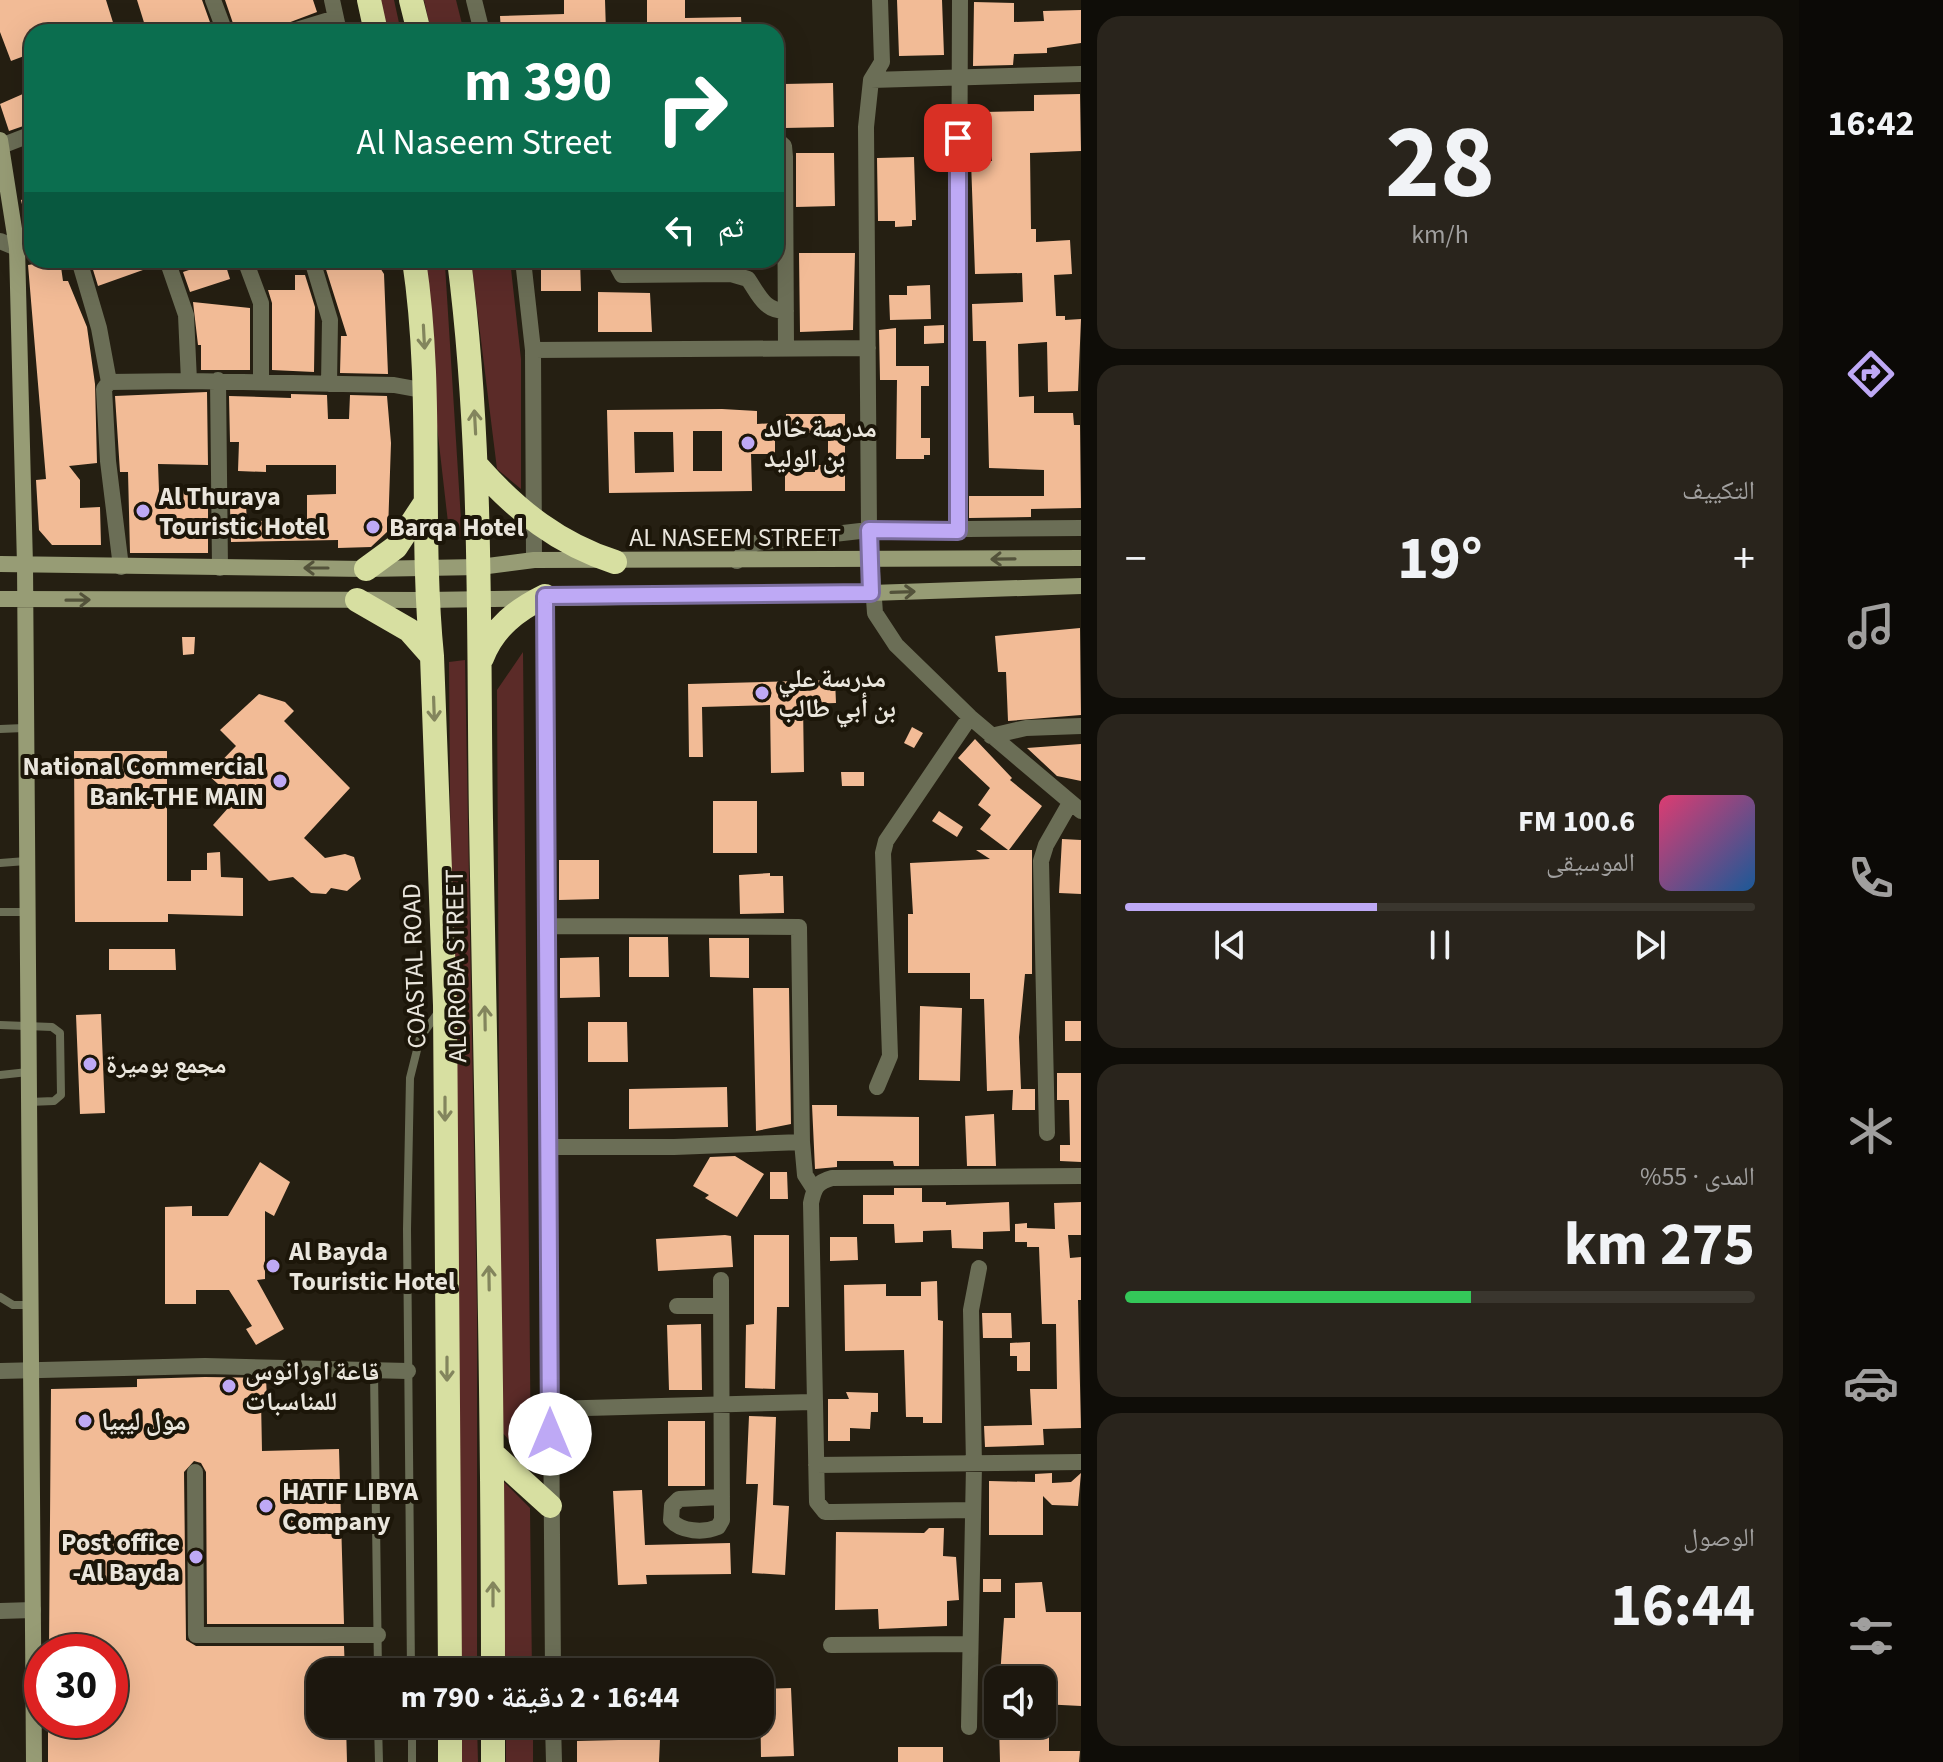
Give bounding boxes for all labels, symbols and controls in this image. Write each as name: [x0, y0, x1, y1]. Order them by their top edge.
text: 390 m: [464, 43, 612, 122]
icon: right: [640, 56, 744, 160]
text: 28: [1385, 90, 1495, 238]
text: 16:42: [1828, 98, 1914, 149]
pin: [924, 104, 992, 172]
icon: arrive: [936, 116, 980, 160]
text: Al Naseem Street: [357, 117, 612, 168]
text: ثم: [718, 206, 744, 249]
icon: left: [658, 208, 702, 252]
text: km/h: [1411, 216, 1469, 253]
one-way arrow: [417, 323, 432, 350]
icon: directions: [1843, 346, 1899, 402]
one-way arrow: [468, 409, 483, 436]
place label: مدرسة خالد بن الوليد: [764, 410, 877, 477]
marker: مدرسة خالد بن الوليد: [739, 434, 757, 452]
text: التكييف: [1682, 472, 1755, 509]
place label: Al Thuraya Touristic Hotel: [158, 478, 326, 545]
marker: Al Thuraya Touristic Hotel: [134, 502, 152, 520]
place label: Barqa Hotel: [389, 509, 525, 546]
text: 19°: [1397, 517, 1483, 602]
marker: Barqa Hotel: [364, 518, 382, 536]
street label: AL NASEEM STREET: [629, 519, 841, 556]
text: −: [1125, 528, 1147, 591]
text: +: [1733, 528, 1755, 591]
one-way arrow: [990, 551, 1017, 566]
one-way arrow: [303, 560, 330, 576]
one-way arrow: [889, 585, 916, 600]
one-way arrow: [64, 592, 91, 608]
icon: music: [1843, 598, 1899, 654]
place label: مدرسة علي بن أبي طالب: [778, 660, 896, 728]
marker: مدرسة علي بن أبي طالب: [753, 684, 771, 702]
one-way arrow: [427, 695, 442, 722]
place label: National Commercial Bank-THE MAIN: [23, 748, 265, 815]
marker: National Commercial Bank-THE MAIN: [271, 772, 289, 790]
text: 100.6 FM: [1518, 800, 1635, 843]
text: الموسيقى: [1546, 844, 1635, 881]
icon: phone: [1843, 850, 1899, 906]
street label: ALOROBA STREET: [436, 869, 476, 1063]
street label: COASTAL ROAD: [393, 883, 435, 1049]
icon: previous: [1208, 923, 1252, 967]
icon: pause: [1418, 923, 1462, 967]
icon: next: [1628, 923, 1672, 967]
one-way arrow: [477, 1005, 492, 1032]
place label: مجمع بوميرة: [106, 1046, 227, 1083]
marker: مجمع بوميرة: [81, 1055, 99, 1073]
one-way arrow: [438, 1095, 453, 1122]
icon: climate: [1843, 1103, 1899, 1159]
text: المدى · 55%: [1640, 1158, 1755, 1195]
text: 275 km: [1564, 1203, 1755, 1288]
place label: Al Bayda Touristic Hotel: [288, 1233, 456, 1300]
marker: Al Bayda Touristic Hotel: [264, 1257, 282, 1275]
one-way arrow: [482, 1265, 497, 1292]
place label: قاعة اورانوس للمناسبات: [245, 1353, 379, 1420]
one-way arrow: [440, 1355, 455, 1382]
icon: car: [1843, 1355, 1899, 1411]
marker: قاعة اورانوس للمناسبات: [220, 1377, 238, 1395]
position arrow: [508, 1392, 592, 1476]
place label: مول ليبيا: [101, 1403, 187, 1440]
marker: مول ليبيا: [76, 1412, 94, 1430]
place label: HATIF LIBYA Company: [282, 1473, 419, 1540]
marker: HATIF LIBYA Company: [257, 1497, 275, 1515]
text: الوصول: [1683, 1519, 1755, 1556]
place label: Post office -Al Bayda: [61, 1524, 180, 1591]
marker: Post office -Al Bayda: [187, 1548, 205, 1566]
text: 16:44: [1610, 1564, 1755, 1649]
one-way arrow: [485, 1581, 501, 1608]
icon: filters: [1843, 1608, 1899, 1664]
speed limit sign: 30: [24, 1634, 128, 1738]
map controls: [984, 1666, 1056, 1738]
button: sound: [984, 1666, 1056, 1738]
text: 16:44 · 2 دقيقة · 790 m: [401, 1676, 679, 1719]

